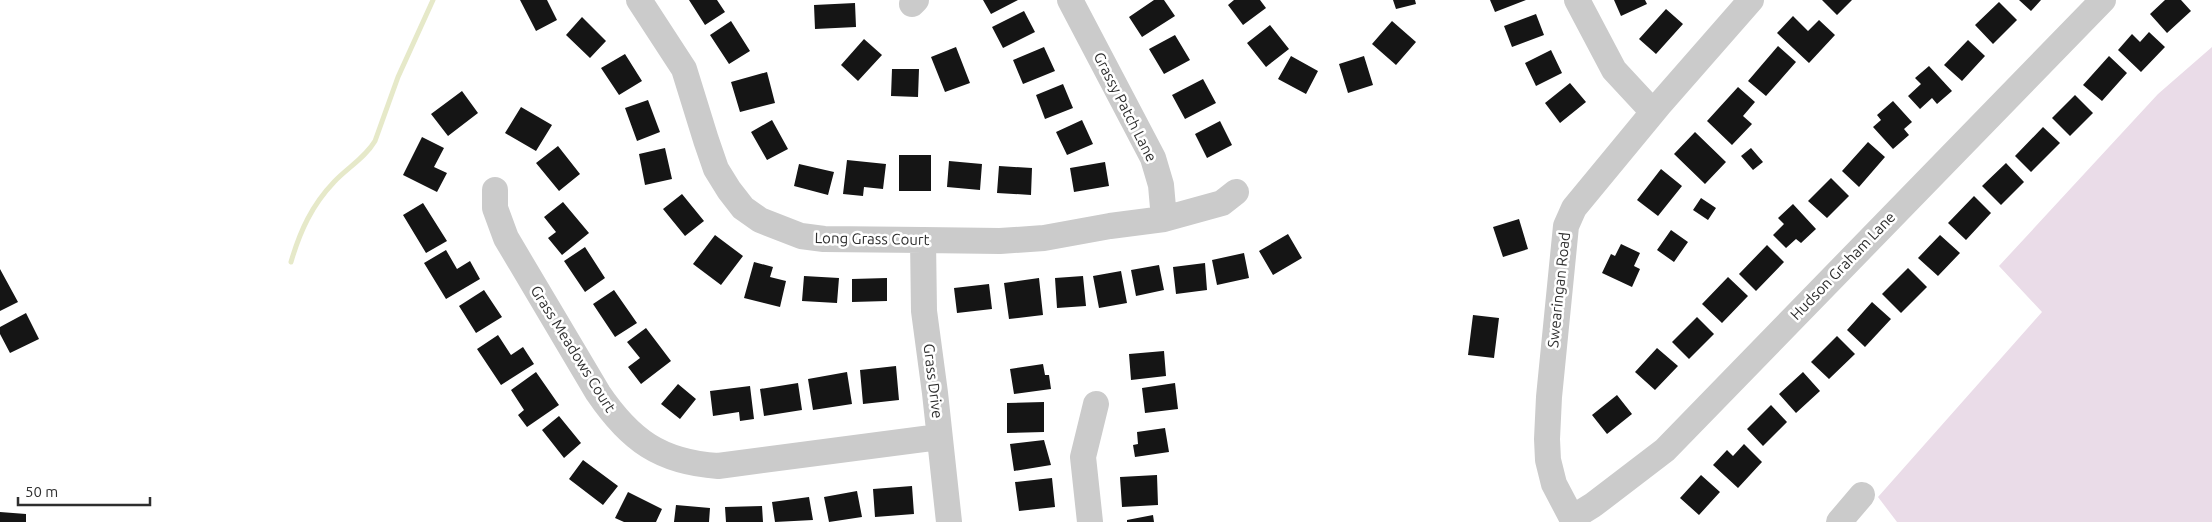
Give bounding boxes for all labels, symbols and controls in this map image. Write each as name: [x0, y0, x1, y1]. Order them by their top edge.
street label: Grassy Patch Lane: [1090, 49, 1160, 164]
street label: Hudson Graham Lane: [1787, 208, 1899, 323]
street label: Long Grass Court: [814, 229, 930, 248]
street label: Swearingan Road: [1544, 231, 1573, 349]
street label: Grass Meadows Court: [528, 282, 619, 415]
street label: Grass Drive: [920, 343, 947, 419]
scale bar: [18, 474, 150, 506]
text: 50 m: [25, 483, 58, 500]

